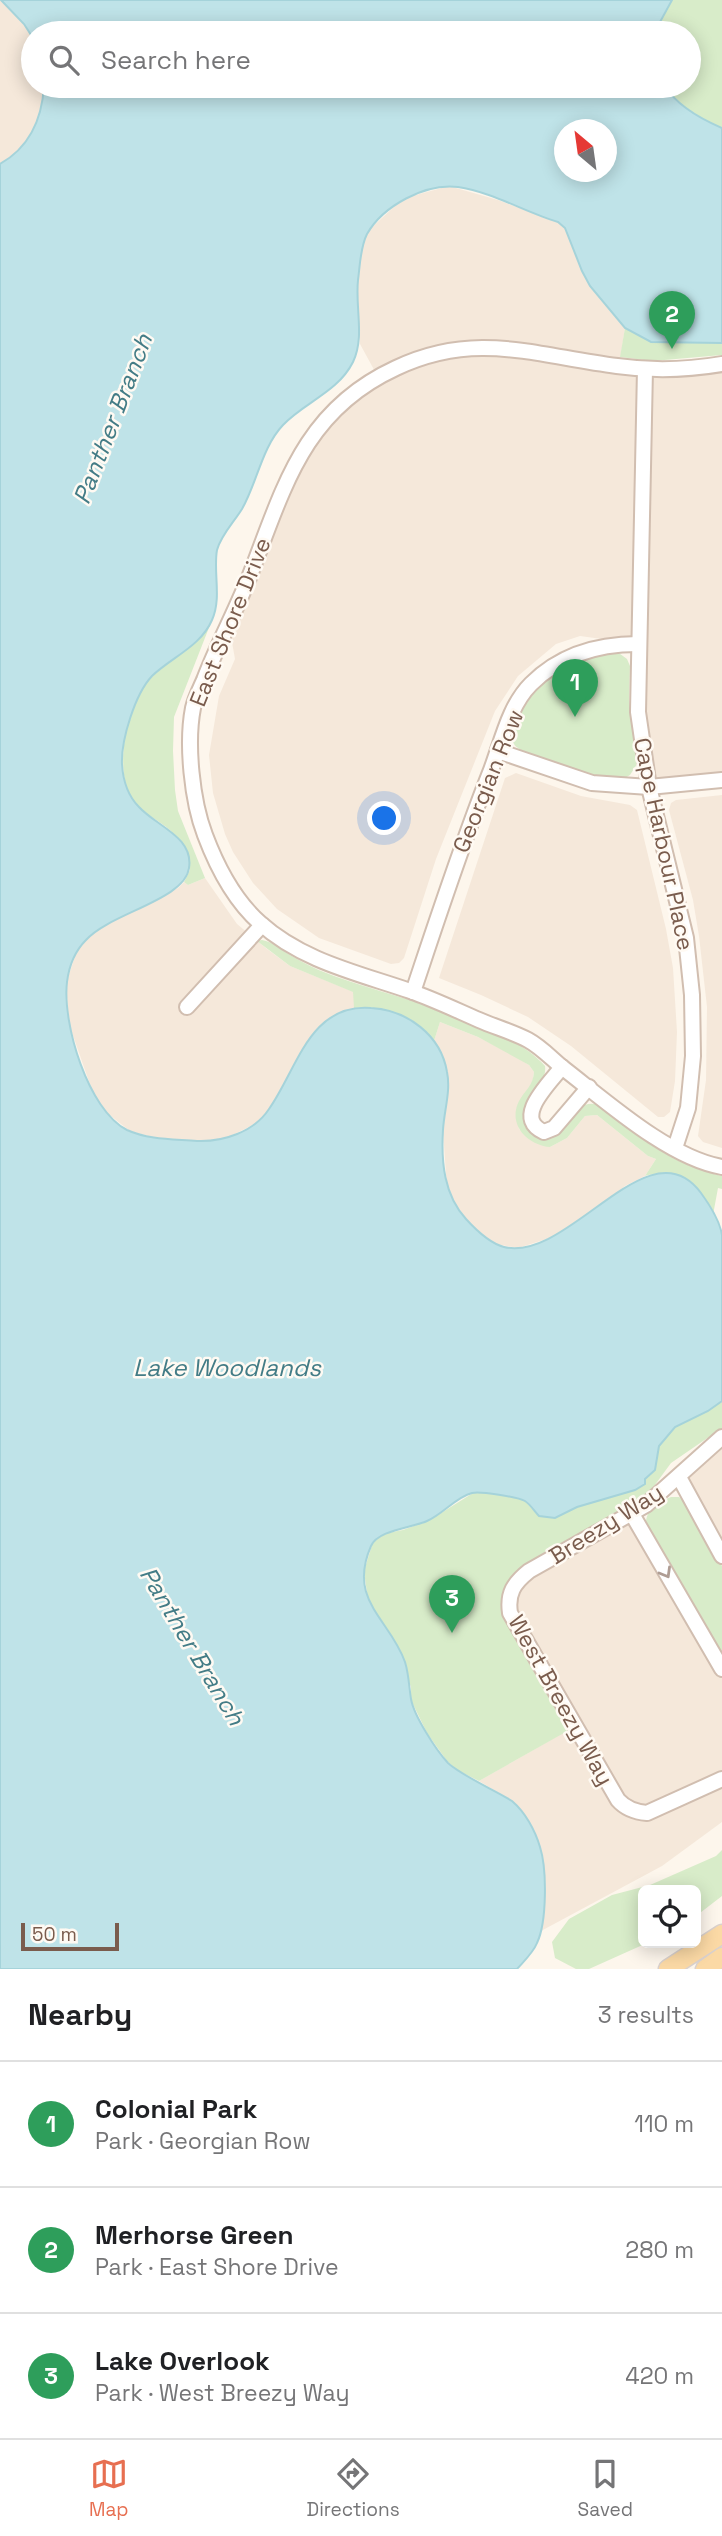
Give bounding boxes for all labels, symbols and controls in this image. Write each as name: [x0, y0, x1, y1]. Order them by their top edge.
search box: [21, 21, 701, 98]
icon: search: [45, 41, 83, 79]
text: Search here: [101, 43, 251, 77]
north arrow: [554, 119, 617, 182]
pin: 2: [649, 291, 695, 349]
water label: Panther Branch: [66, 328, 160, 508]
street label: East Shore Drive: [182, 533, 278, 711]
pin: 1: [552, 659, 598, 717]
street label: Georgian Row: [446, 705, 530, 857]
street label: Cape Harbour Place: [627, 735, 701, 953]
your location: [367, 801, 401, 835]
water label: Lake Woodlands: [133, 1352, 322, 1383]
street label: Breezy Way: [543, 1477, 669, 1571]
water label: Panther Branch: [133, 1561, 253, 1732]
one-way arrow: [658, 1565, 671, 1578]
pin: 3: [429, 1575, 475, 1633]
street label: West Breezy Way: [502, 1609, 620, 1791]
map controls: [638, 1885, 701, 1948]
button: locate: [638, 1885, 701, 1948]
scale bar: [21, 1920, 119, 1952]
text: 50 m: [32, 1922, 77, 1947]
text: Nearby: [28, 1995, 132, 2034]
text: 3 results: [598, 2000, 694, 2030]
text: Colonial Park: [95, 2092, 257, 2126]
text: 1: [46, 2109, 56, 2139]
text: 110 m: [634, 2109, 694, 2139]
text: Park · Georgian Row: [95, 2126, 311, 2156]
text: Merhorse Green: [95, 2218, 293, 2252]
text: 2: [44, 2235, 58, 2265]
text: 280 m: [625, 2235, 694, 2265]
text: Park · East Shore Drive: [95, 2252, 339, 2282]
text: Lake Overlook: [95, 2344, 270, 2378]
text: 3: [44, 2361, 58, 2391]
text: 420 m: [625, 2361, 694, 2391]
text: Park · West Breezy Way: [95, 2378, 350, 2408]
tab: Map: [89, 2455, 129, 2522]
tab: Directions: [307, 2455, 400, 2522]
tab: Saved: [578, 2455, 633, 2522]

